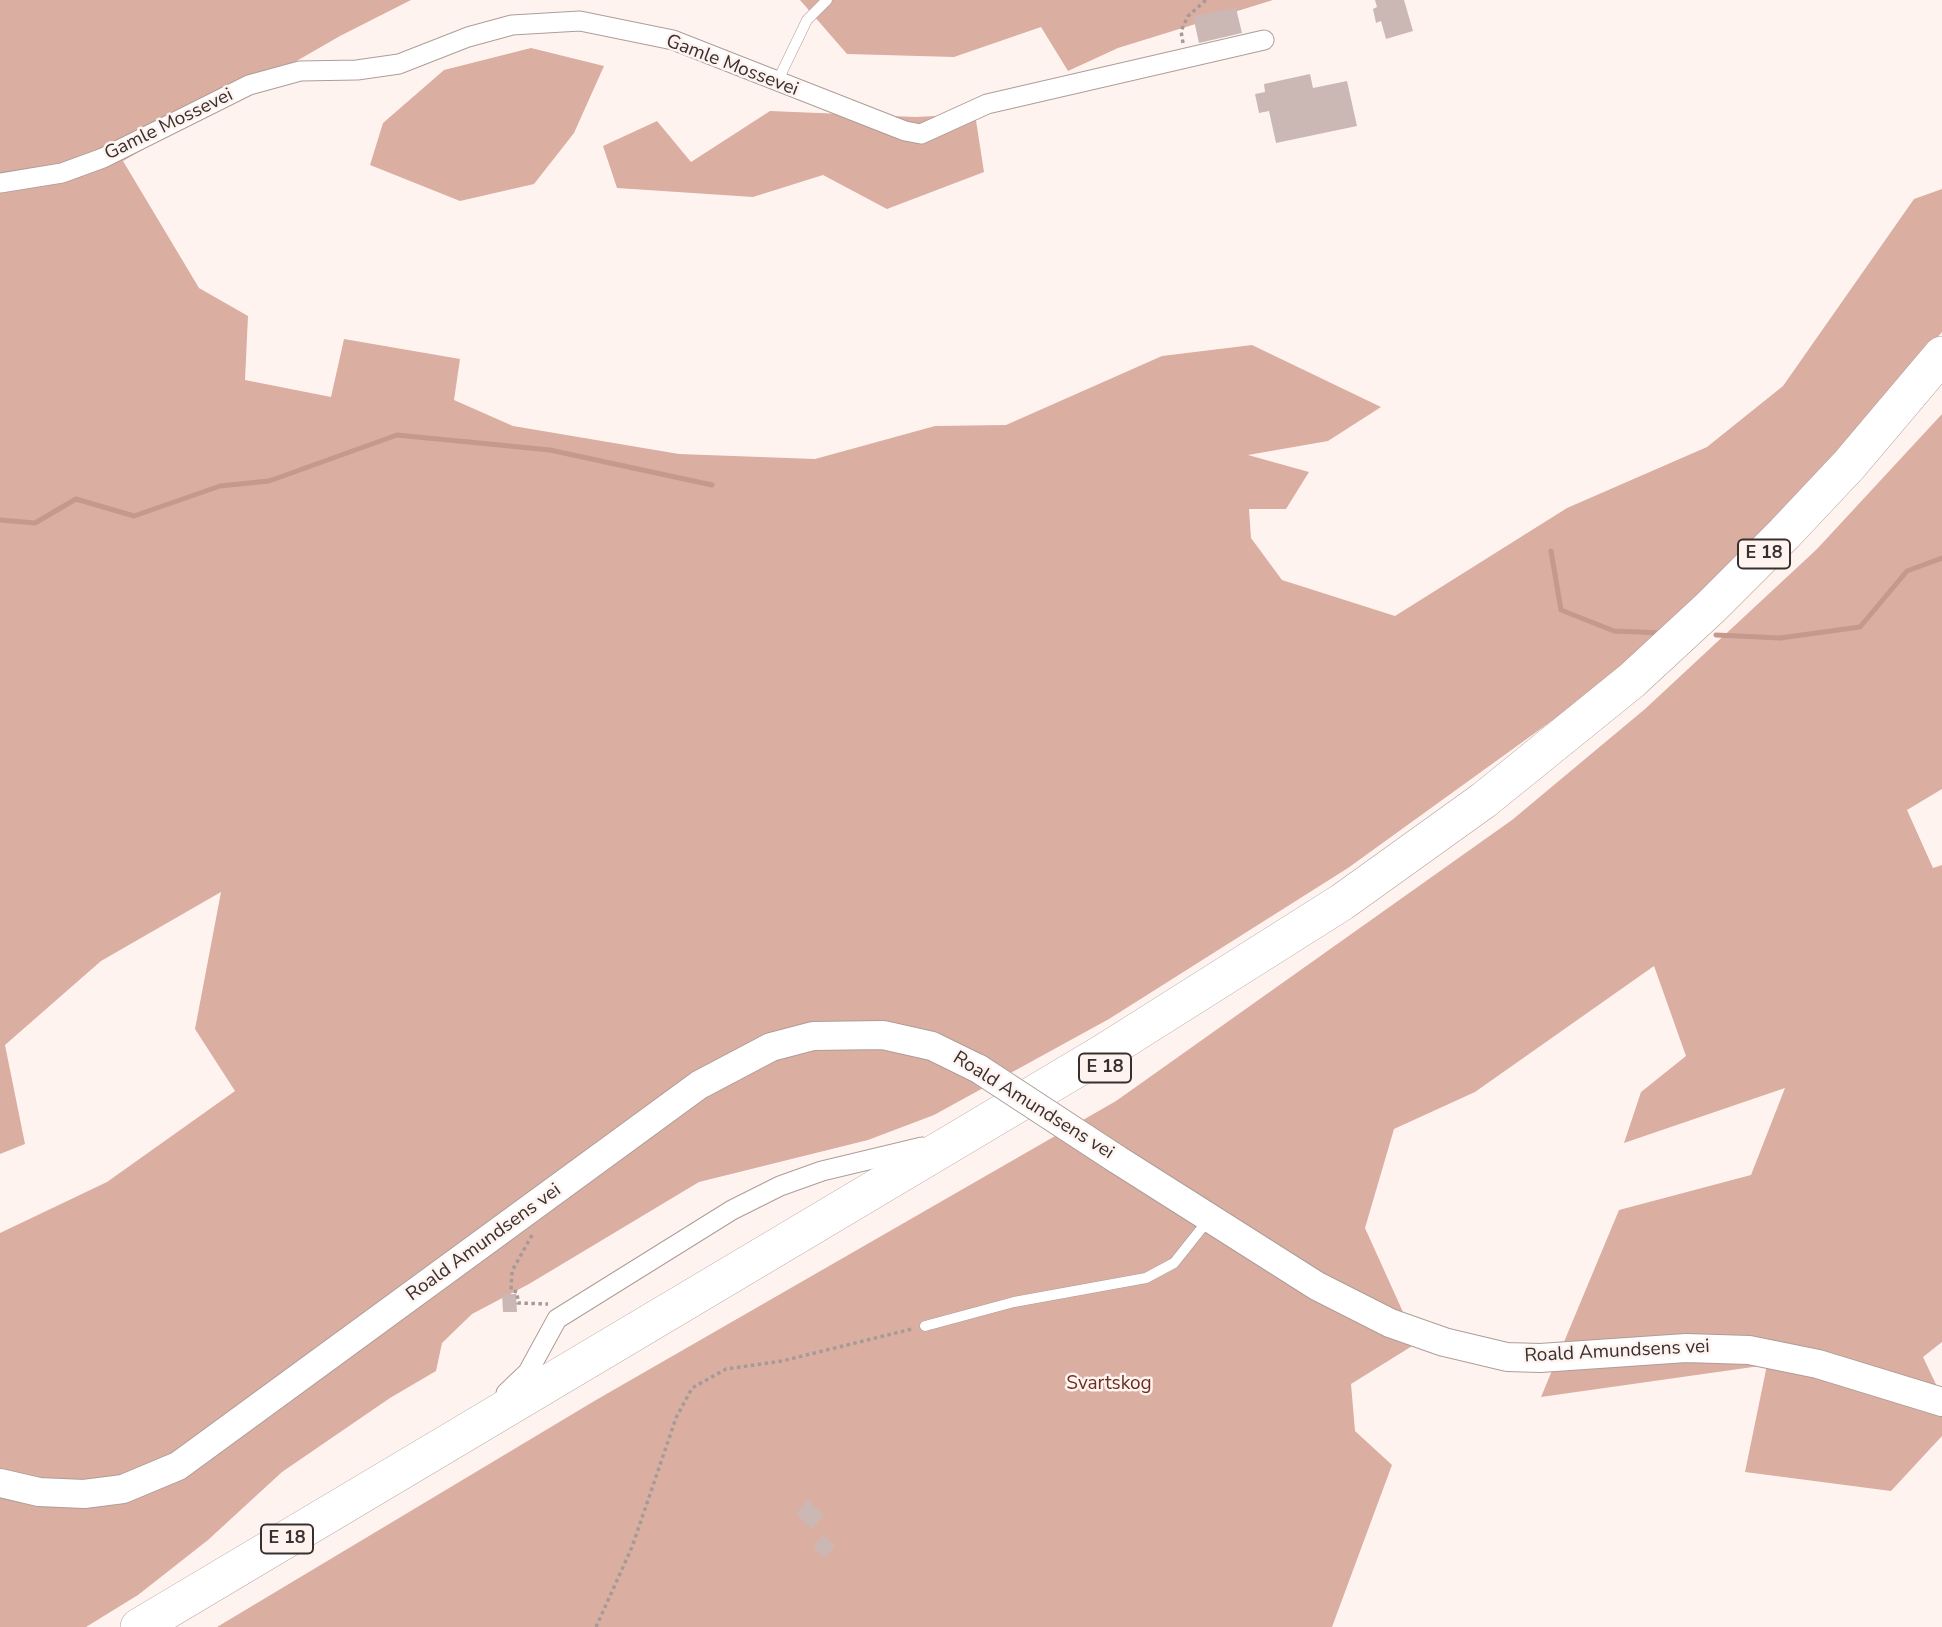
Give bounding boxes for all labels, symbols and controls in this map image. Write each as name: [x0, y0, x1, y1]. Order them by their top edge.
street label: Gamle Mossevei: [663, 30, 801, 102]
street label: Gamle Mossevei: [101, 84, 237, 166]
road number: E 18: [1738, 540, 1790, 568]
street label: Roald Amundsens vei: [948, 1047, 1118, 1165]
road number: E 18: [1079, 1054, 1131, 1083]
street label: Roald Amundsens vei: [402, 1179, 566, 1307]
street label: Roald Amundsens vei: [1524, 1336, 1710, 1368]
park label: Svartskog: [1066, 1373, 1152, 1395]
road number: E 18: [261, 1524, 313, 1554]

